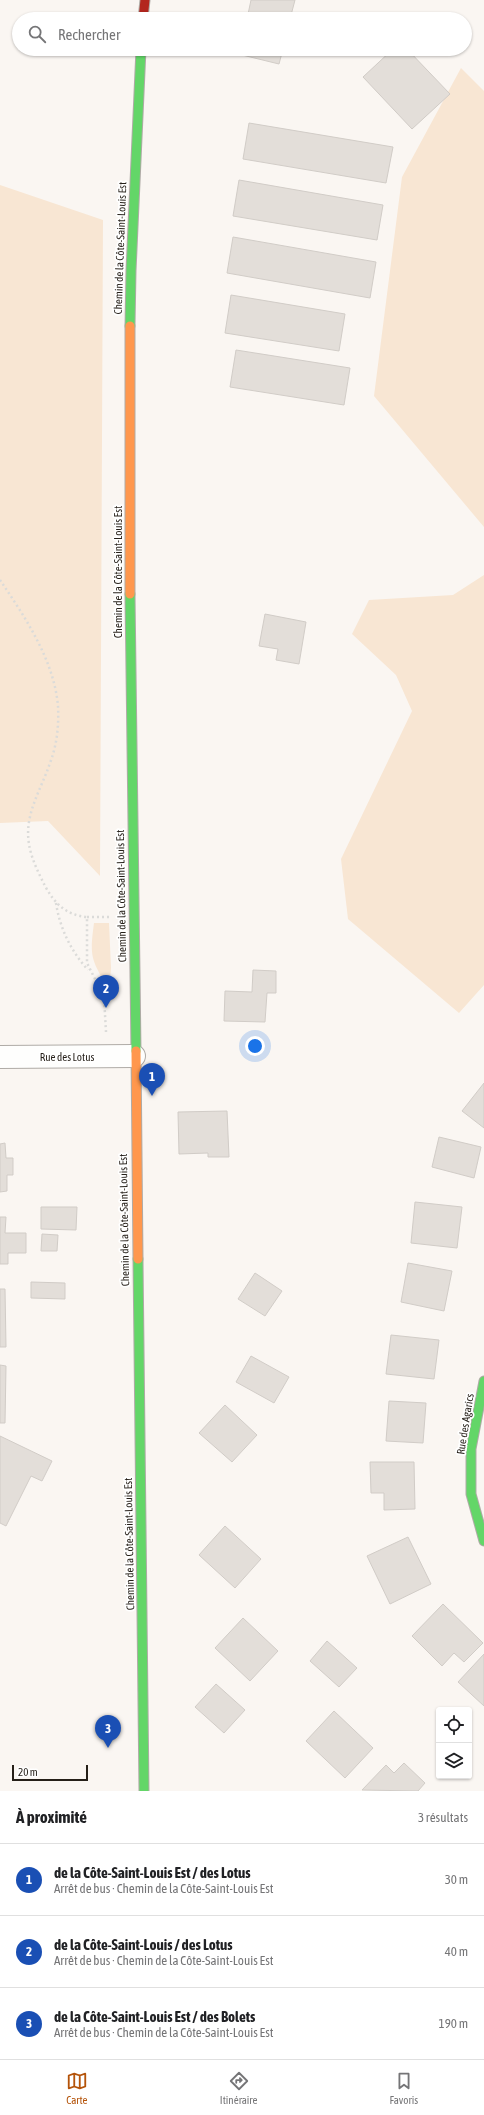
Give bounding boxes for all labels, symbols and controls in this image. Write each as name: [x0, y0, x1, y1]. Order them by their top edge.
search box: [12, 12, 472, 56]
icon: search: [26, 23, 48, 45]
text: Rechercher: [58, 26, 120, 43]
street label: Chemin de la Côte-Saint-Louis Est: [112, 181, 128, 315]
street label: Chemin de la Côte-Saint-Louis Est: [112, 506, 124, 638]
street label: Chemin de la Côte-Saint-Louis Est: [114, 830, 128, 962]
pin: 2: [93, 975, 119, 1008]
your location: [245, 1036, 265, 1056]
street label: Rue des Lotus: [40, 1051, 94, 1063]
pin: 1: [139, 1063, 165, 1096]
street label: Chemin de la Côte-Saint-Louis Est: [117, 1154, 131, 1286]
street label: Rue des Agarics: [454, 1392, 476, 1455]
street label: Chemin de la Côte-Saint-Louis Est: [122, 1478, 136, 1610]
map controls: [436, 1707, 472, 1779]
button: locate: [436, 1707, 472, 1743]
pin: 3: [95, 1715, 121, 1748]
button: layers: [436, 1743, 472, 1779]
scale bar: [12, 1763, 88, 1782]
text: 20 m: [18, 1766, 38, 1778]
text: À proximité: [16, 1807, 87, 1827]
text: 3 résultats: [418, 1810, 468, 1825]
text: de la Côte-Saint-Louis Est / des Lotus: [54, 1864, 251, 1881]
text: 1: [26, 1872, 32, 1887]
text: 30 m: [445, 1872, 468, 1887]
text: Arrêt de bus · Chemin de la Côte-Saint-Louis Est: [54, 1881, 273, 1896]
text: de la Côte-Saint-Louis / des Lotus: [54, 1936, 233, 1953]
text: 2: [26, 1944, 32, 1959]
text: 40 m: [445, 1944, 468, 1959]
text: Arrêt de bus · Chemin de la Côte-Saint-Louis Est: [54, 1953, 273, 1968]
text: de la Côte-Saint-Louis Est / des Bolets: [54, 2008, 255, 2025]
text: 3: [26, 2016, 32, 2031]
text: 190 m: [439, 2016, 468, 2031]
text: Arrêt de bus · Chemin de la Côte-Saint-Louis Est: [54, 2025, 273, 2040]
tab: Carte: [66, 2070, 88, 2106]
tab: Itinéraire: [220, 2070, 258, 2106]
tab: Favoris: [389, 2070, 418, 2106]

